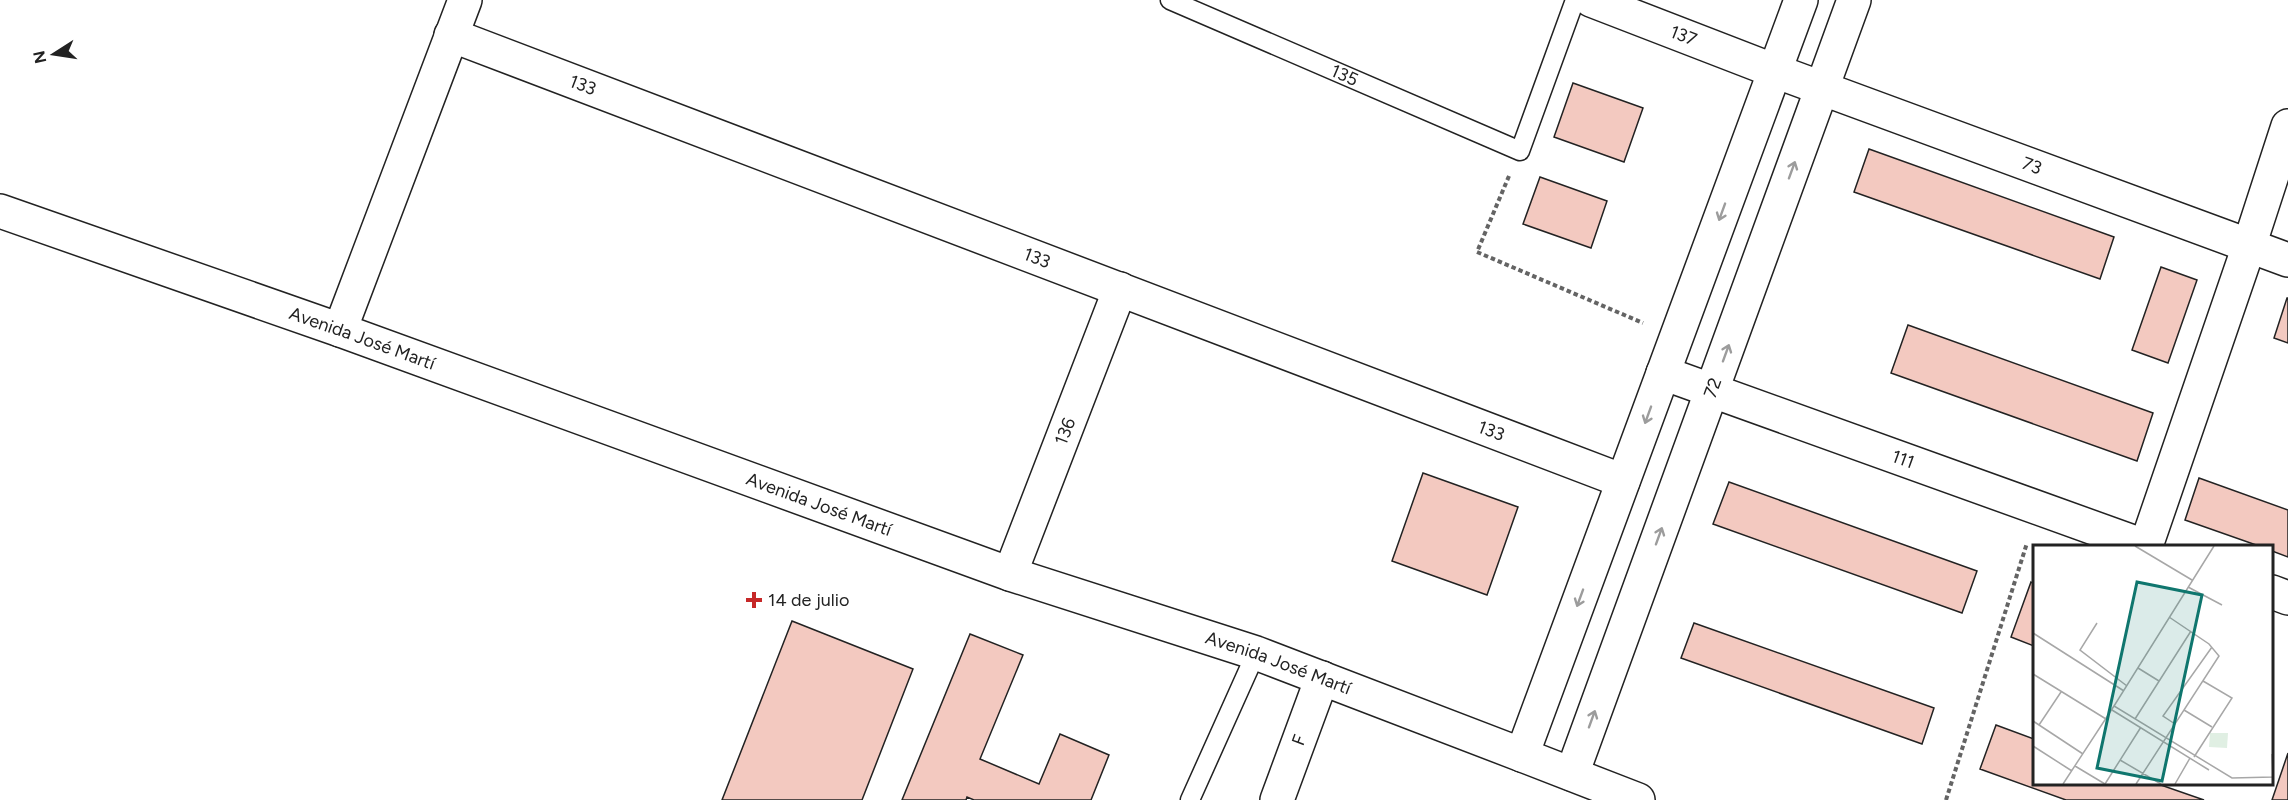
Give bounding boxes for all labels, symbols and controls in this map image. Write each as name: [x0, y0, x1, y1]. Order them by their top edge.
street label: 137: [1667, 21, 1700, 51]
north arrow: [24, 24, 84, 84]
text: N: [29, 49, 50, 65]
street label: 135: [1327, 60, 1361, 91]
street label: 133: [566, 70, 599, 100]
street label: 73: [2019, 152, 2045, 179]
one-way arrow: [1787, 161, 1798, 180]
one-way arrow: [1716, 203, 1727, 221]
street label: 133: [1020, 243, 1054, 273]
street label: Avenida José Martí: [286, 302, 439, 375]
one-way arrow: [1721, 344, 1732, 363]
street label: 72: [1699, 375, 1726, 401]
one-way arrow: [1641, 405, 1652, 424]
street label: 136: [1050, 415, 1080, 448]
street label: 133: [1475, 416, 1508, 446]
street label: 111: [1889, 445, 1917, 473]
street label: Avenida José Martí: [743, 468, 896, 541]
one-way arrow: [1654, 527, 1665, 546]
inset map: [2033, 545, 2273, 785]
one-way arrow: [1574, 588, 1585, 607]
place label: 14 de julio: [768, 589, 849, 611]
marker: 14 de julio: [745, 591, 763, 609]
street label: Avenida José Martí: [1203, 627, 1355, 700]
one-way arrow: [1587, 711, 1598, 729]
street label: F: [1287, 731, 1311, 748]

